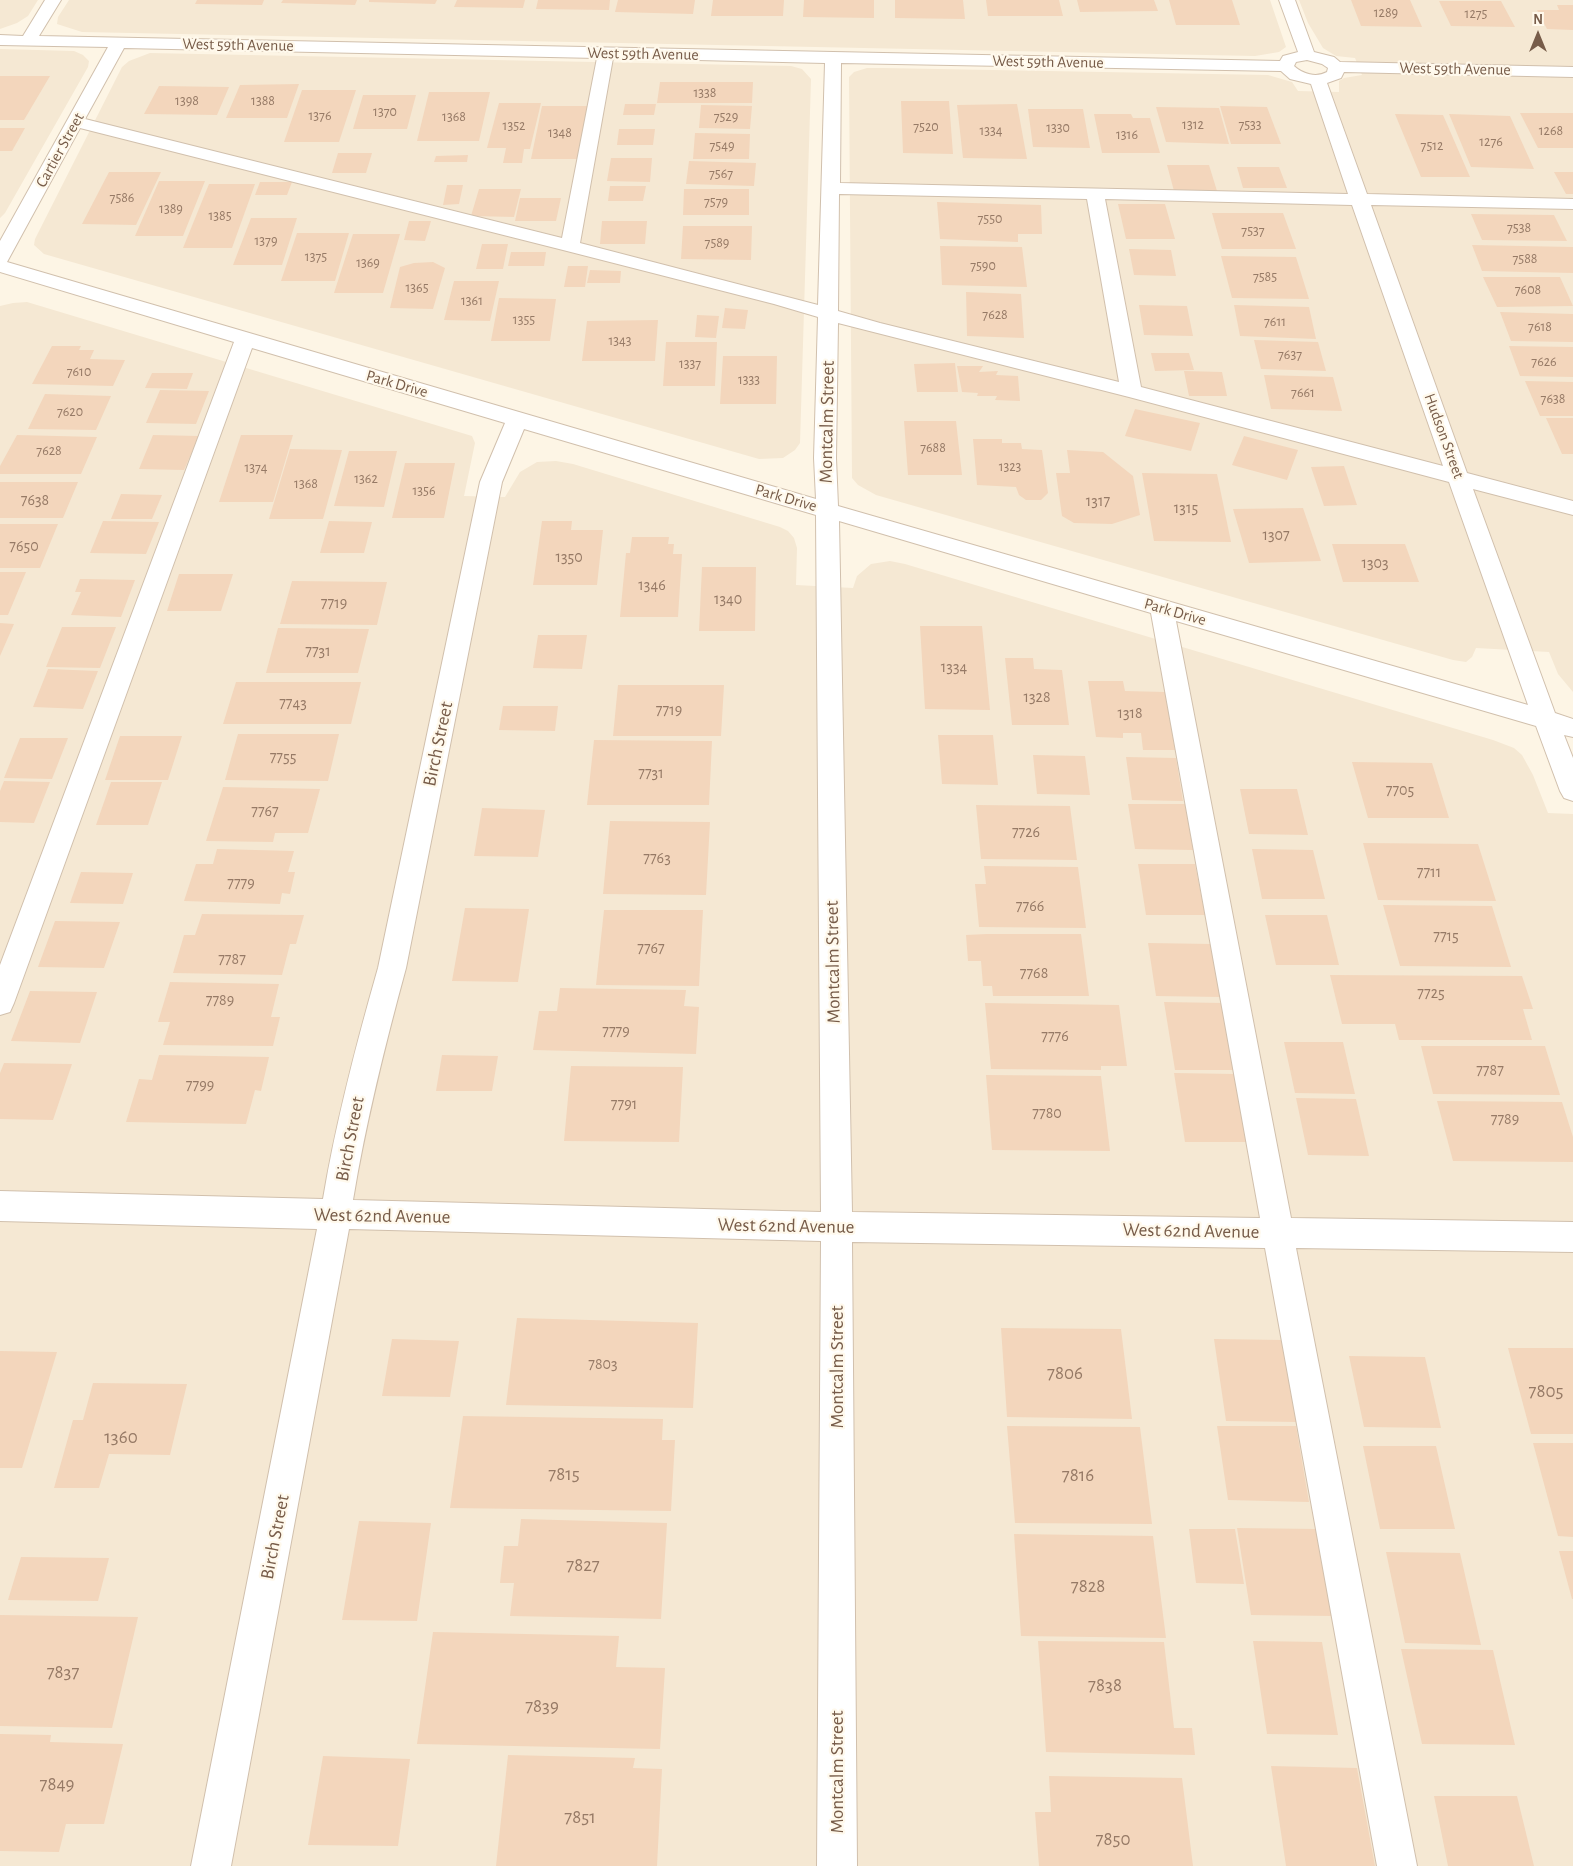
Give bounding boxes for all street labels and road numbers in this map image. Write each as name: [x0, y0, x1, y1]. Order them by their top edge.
street label: West 59th Avenue: [182, 34, 294, 56]
street label: West 59th Avenue: [587, 43, 699, 65]
street label: West 59th Avenue: [992, 51, 1104, 73]
street label: West 59th Avenue: [1399, 58, 1511, 80]
street label: Cartier Street: [32, 109, 88, 191]
street label: Montcalm Street: [815, 360, 839, 484]
street label: Park Drive: [364, 366, 430, 402]
street label: Hudson Street: [1420, 391, 1468, 481]
street label: Park Drive: [753, 480, 819, 516]
street label: Park Drive: [1142, 594, 1208, 630]
street label: Birch Street: [418, 700, 458, 788]
street label: Montcalm Street: [821, 900, 845, 1024]
street label: Birch Street: [331, 1095, 369, 1183]
street label: West 62nd Avenue: [313, 1203, 451, 1229]
street label: West 62nd Avenue: [717, 1213, 855, 1239]
street label: West 62nd Avenue: [1122, 1218, 1260, 1244]
street label: Montcalm Street: [826, 1305, 848, 1429]
street label: Birch Street: [256, 1493, 294, 1581]
street label: Montcalm Street: [826, 1710, 848, 1834]

